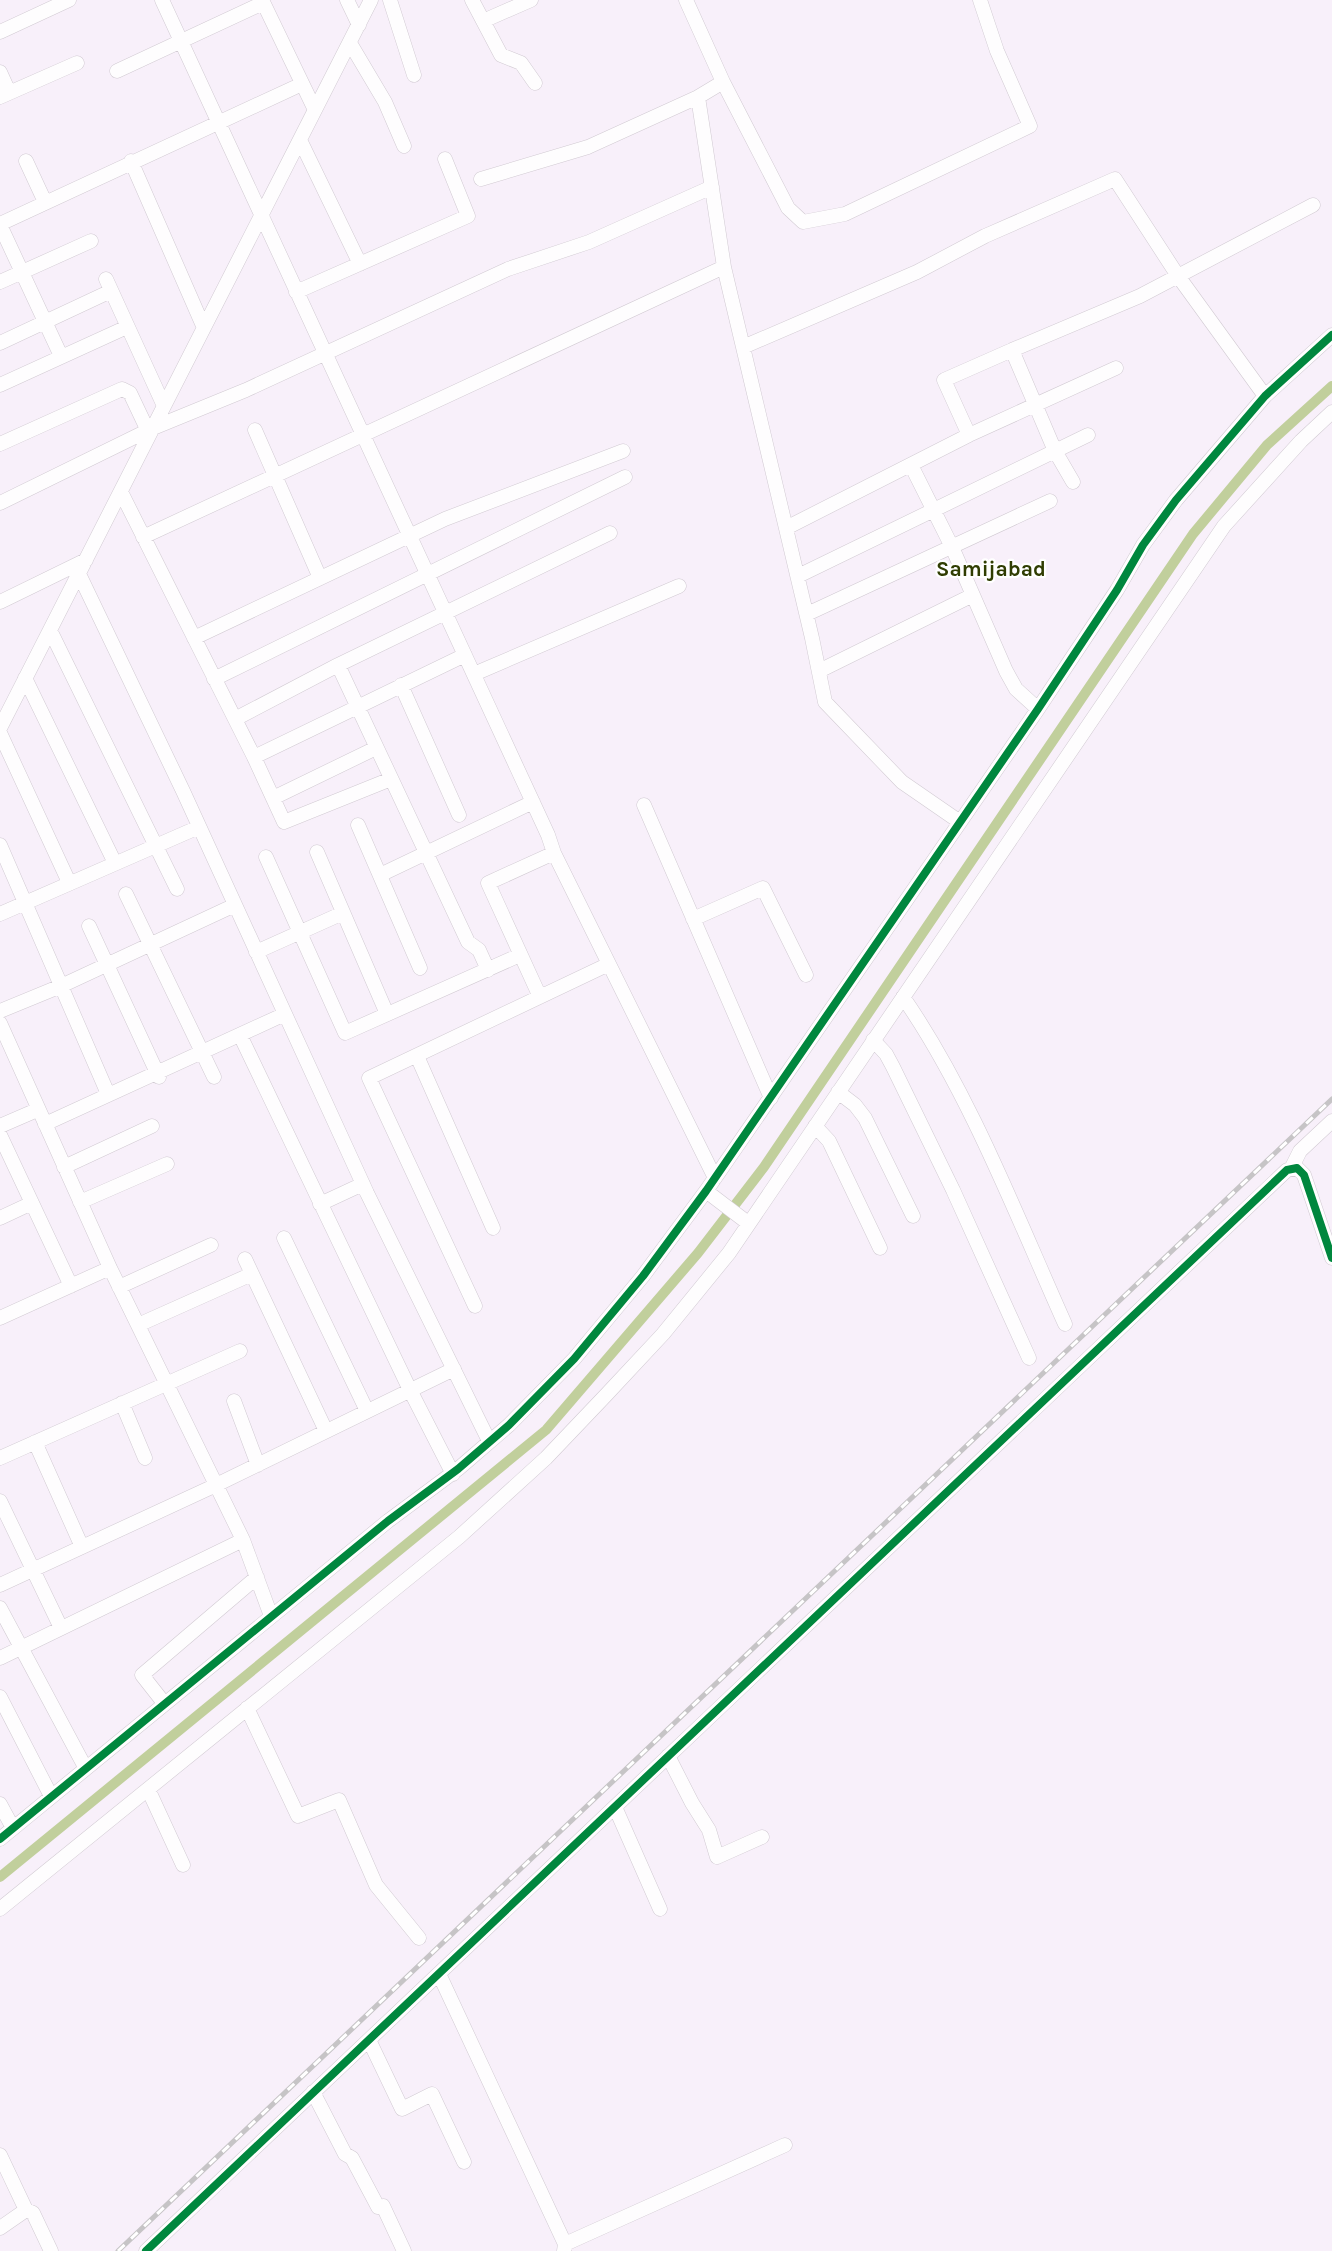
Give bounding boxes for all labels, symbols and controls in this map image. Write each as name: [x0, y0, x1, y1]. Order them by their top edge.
district label: Samijabad: [936, 557, 1046, 581]

